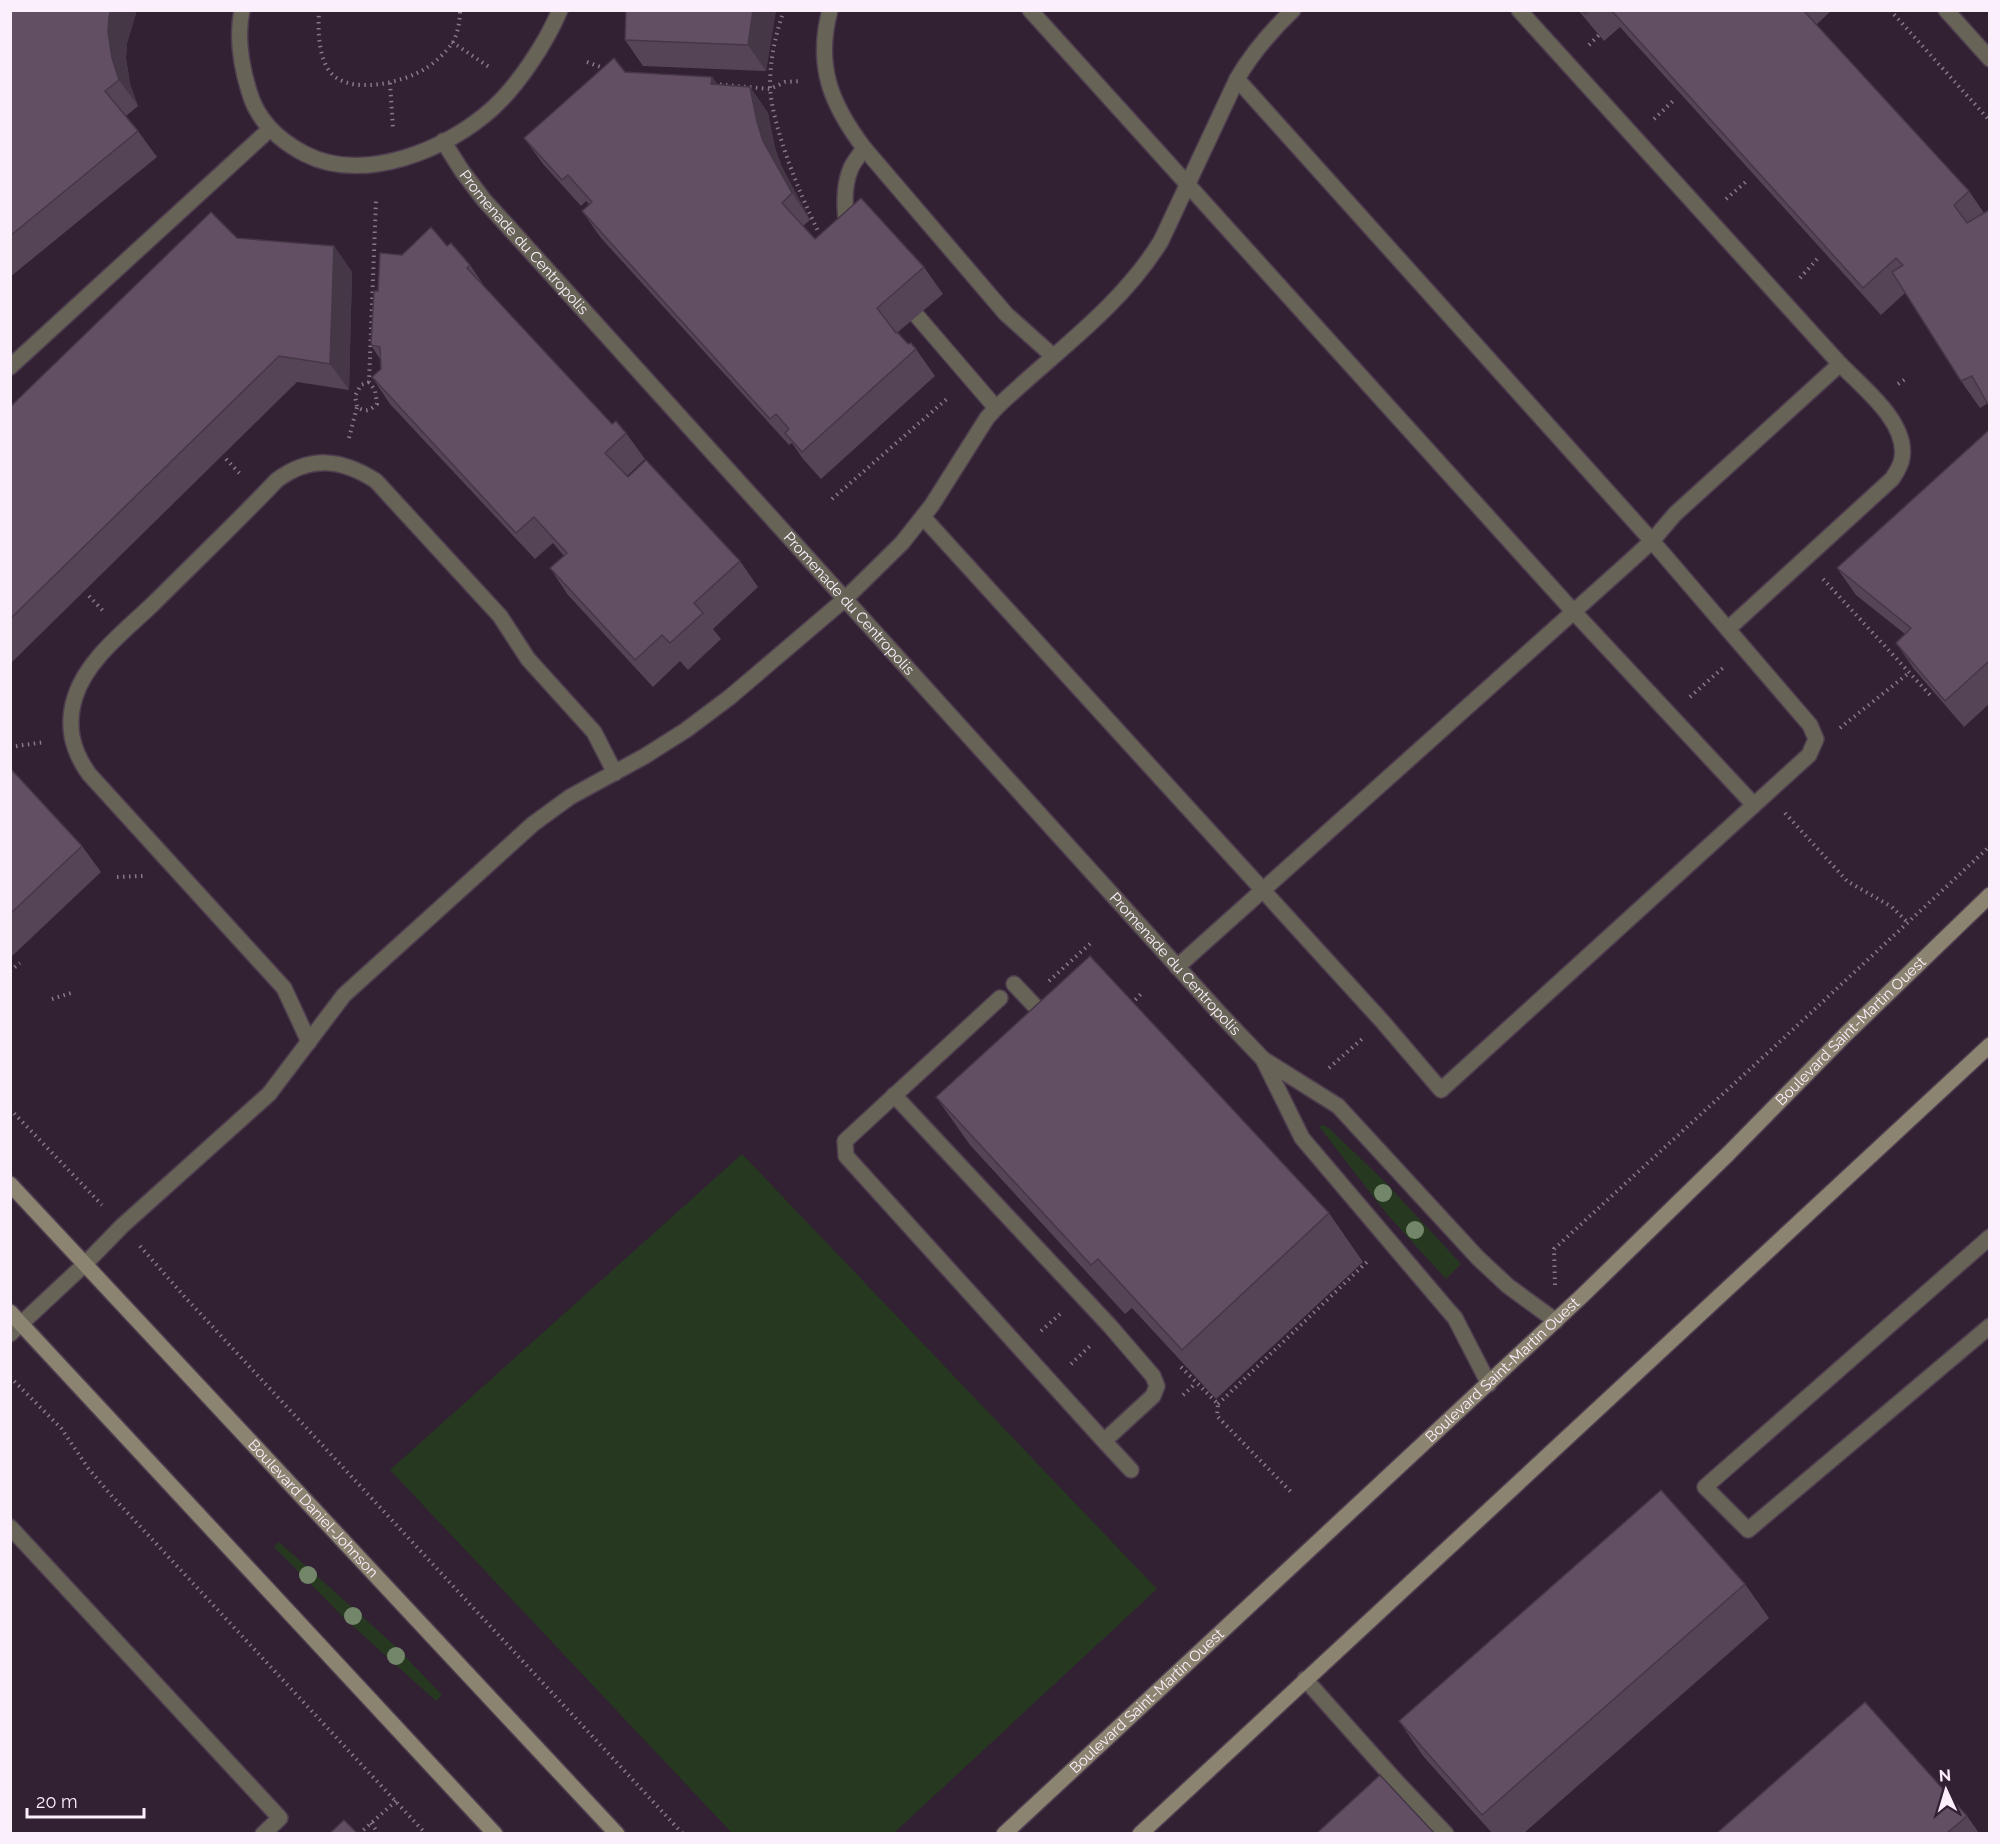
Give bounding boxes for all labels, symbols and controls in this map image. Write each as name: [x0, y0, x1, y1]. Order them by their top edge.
street label: Promenade du Centropolis: [456, 167, 592, 318]
street label: Promenade du Centropolis: [780, 528, 918, 679]
street label: Promenade du Centropolis: [1106, 889, 1244, 1039]
street label: Boulevard Saint-Martin Ouest: [1772, 953, 1930, 1109]
street label: Boulevard Saint-Martin Ouest: [1422, 1294, 1583, 1446]
street label: Boulevard Daniel-Johnson: [244, 1436, 382, 1581]
street label: Boulevard Saint-Martin Ouest: [1066, 1625, 1228, 1777]
north arrow: [1916, 1760, 1976, 1820]
text: N: [1938, 1766, 1952, 1785]
scale bar: [27, 1781, 144, 1819]
text: 20 m: [36, 1791, 78, 1812]

